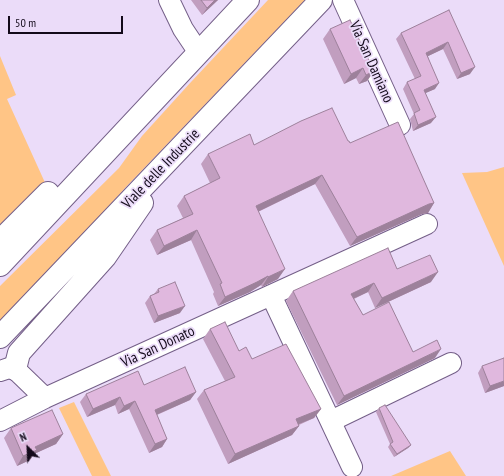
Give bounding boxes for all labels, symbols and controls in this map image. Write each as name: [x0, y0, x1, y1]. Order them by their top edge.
scale bar: [10, 8, 125, 34]
text: 50 m: [15, 15, 36, 30]
street label: Via San Damiano: [345, 18, 397, 106]
street label: Viale delle Industrie: [118, 125, 204, 213]
street label: Via San Donato: [118, 322, 198, 372]
north arrow: [8, 428, 48, 468]
text: N: [18, 429, 29, 445]

